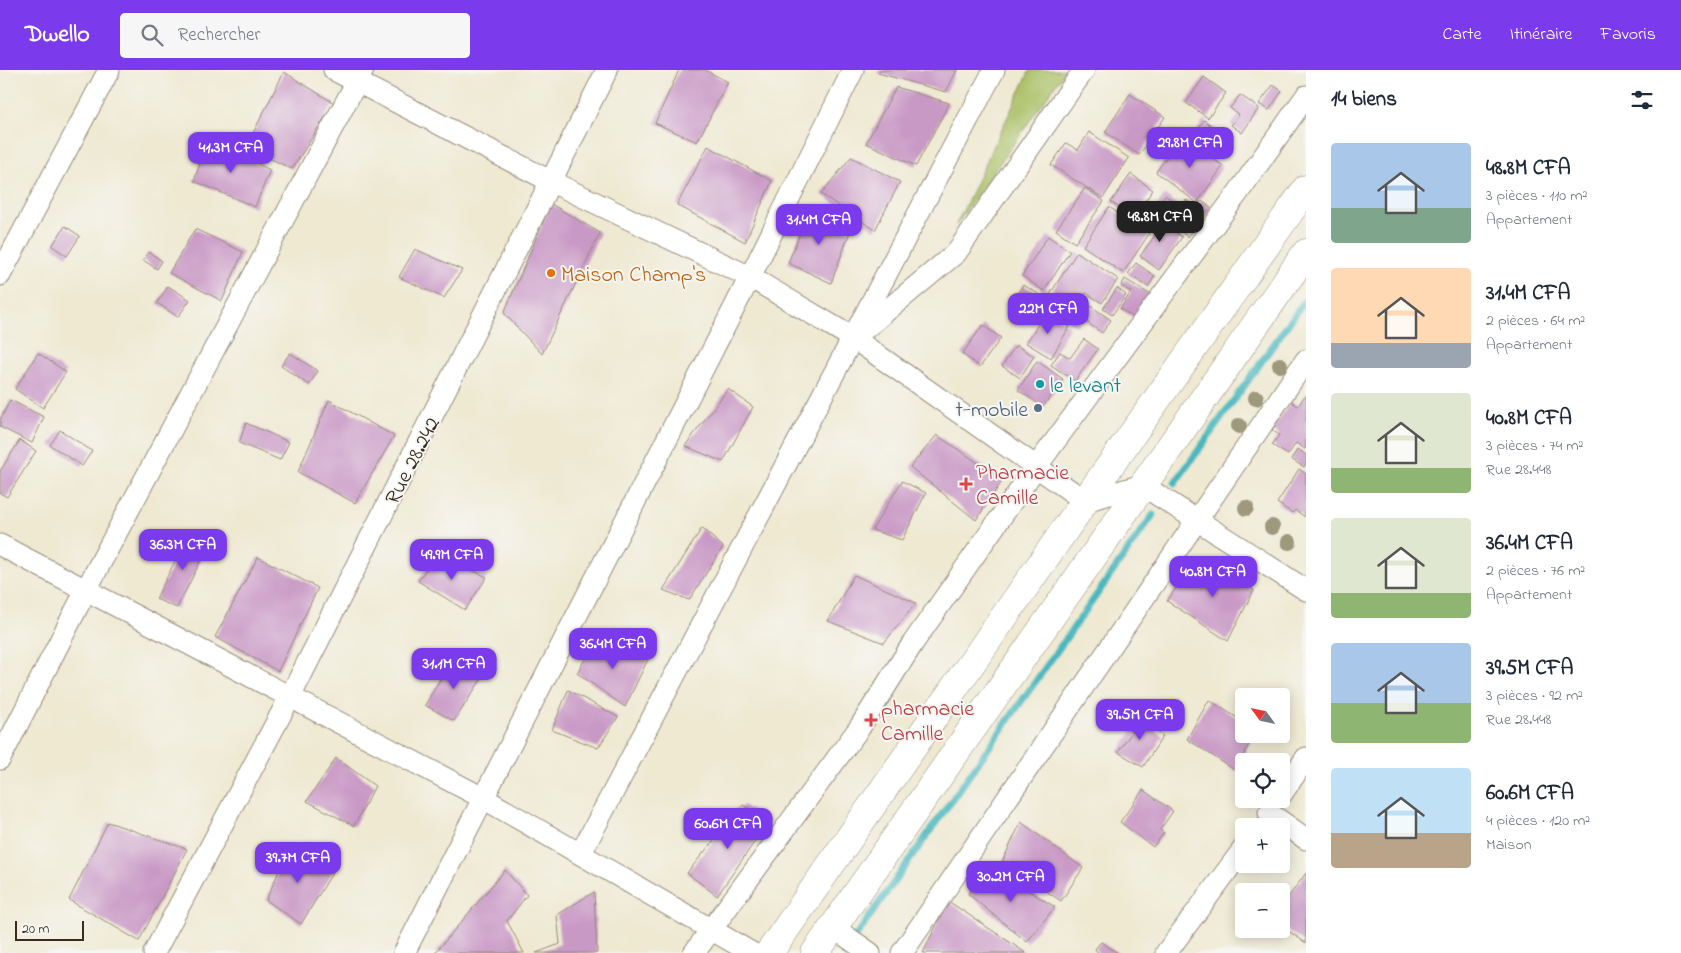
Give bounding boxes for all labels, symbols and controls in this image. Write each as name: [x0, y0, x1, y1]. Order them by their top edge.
search box: [120, 13, 470, 58]
text: Dwello: [25, 18, 90, 53]
icon: search: [138, 21, 166, 49]
text: Rechercher: [178, 22, 260, 49]
text: Carte: [1442, 22, 1482, 48]
text: Itinéraire: [1510, 22, 1572, 48]
text: Favoris: [1600, 22, 1656, 48]
text: 14 biens: [1331, 85, 1397, 115]
icon: filters: [1628, 86, 1656, 114]
pin: 29.8M CFA: [1133, 126, 1247, 169]
text: 29.8M CFA: [1158, 131, 1222, 155]
pin: 41.3M CFA: [174, 132, 288, 174]
text: 41.3M CFA: [199, 136, 263, 160]
text: 48.8M CFA: [1486, 154, 1571, 184]
icon: home: [1371, 163, 1431, 223]
text: 3 pièces · 110 m²: [1486, 184, 1587, 208]
pin: 48.8M CFA: [1103, 200, 1217, 243]
pin: 31.4M CFA: [762, 204, 876, 246]
text: 48.8M CFA: [1128, 205, 1192, 229]
text: 31.4M CFA: [787, 208, 851, 232]
text: Appartement: [1486, 208, 1572, 232]
place label: Maison Champ's: [561, 260, 706, 292]
marker: Maison Champ's: [545, 267, 557, 279]
text: 31.4M CFA: [1486, 279, 1570, 309]
icon: home: [1371, 288, 1431, 348]
pin: 22M CFA: [1002, 292, 1094, 335]
text: 22M CFA: [1019, 297, 1077, 321]
text: 2 pièces · 64 m²: [1486, 309, 1585, 333]
text: Appartement: [1486, 333, 1572, 357]
place label: le levant: [1050, 371, 1122, 403]
marker: le levant: [1034, 378, 1046, 390]
place label: t-mobile: [955, 395, 1028, 427]
marker: t-mobile: [1032, 402, 1044, 414]
text: 40.8M CFA: [1486, 404, 1572, 434]
street label: Rue 28.242: [378, 412, 449, 511]
icon: home: [1371, 413, 1431, 473]
text: 3 pièces · 74 m²: [1486, 434, 1584, 458]
place label: Pharmacie Camille: [976, 458, 1069, 515]
text: Rue 28.448: [1486, 458, 1552, 482]
marker: Pharmacie Camille: [960, 478, 972, 490]
pin: 36.3M CFA: [126, 528, 240, 571]
text: 36.4M CFA: [1486, 529, 1573, 559]
text: 36.3M CFA: [150, 533, 216, 557]
pin: 49.9M CFA: [395, 538, 509, 581]
icon: home: [1371, 538, 1431, 598]
text: 49.9M CFA: [421, 543, 483, 567]
pin: 40.8M CFA: [1156, 556, 1270, 598]
text: 2 pièces · 76 m²: [1486, 559, 1585, 583]
text: 40.8M CFA: [1180, 560, 1246, 584]
text: Appartement: [1486, 583, 1572, 607]
pin: 36.4M CFA: [556, 628, 670, 670]
text: 36.4M CFA: [580, 632, 646, 656]
pin: 31.1M CFA: [397, 648, 511, 690]
text: 31.1M CFA: [423, 652, 485, 676]
text: 39.5M CFA: [1486, 654, 1573, 684]
icon: home: [1371, 663, 1431, 723]
text: 3 pièces · 92 m²: [1486, 684, 1583, 708]
north arrow: [1235, 688, 1290, 742]
map controls: [1235, 688, 1290, 938]
place label: pharmacie Camille: [881, 694, 974, 751]
pin: 39.5M CFA: [1083, 698, 1197, 741]
text: 39.5M CFA: [1107, 703, 1173, 727]
text: Rue 28.448: [1486, 708, 1552, 732]
marker: pharmacie Camille: [865, 714, 877, 726]
button: locate: [1235, 753, 1290, 808]
text: 60.6M CFA: [1486, 779, 1574, 809]
icon: home: [1371, 788, 1431, 848]
pin: 60.6M CFA: [671, 808, 785, 850]
text: 4 pièces · 120 m²: [1486, 809, 1590, 833]
text: 60.6M CFA: [695, 812, 761, 836]
button: +: [1235, 818, 1290, 873]
text: Maison: [1486, 833, 1532, 857]
pin: 39.7M CFA: [241, 842, 355, 884]
text: 39.7M CFA: [266, 846, 330, 870]
pin: 30.2M CFA: [954, 860, 1068, 903]
text: 30.2M CFA: [977, 865, 1045, 889]
button: −: [1235, 883, 1290, 938]
scale bar: [15, 918, 84, 941]
text: 20 m: [22, 919, 49, 940]

